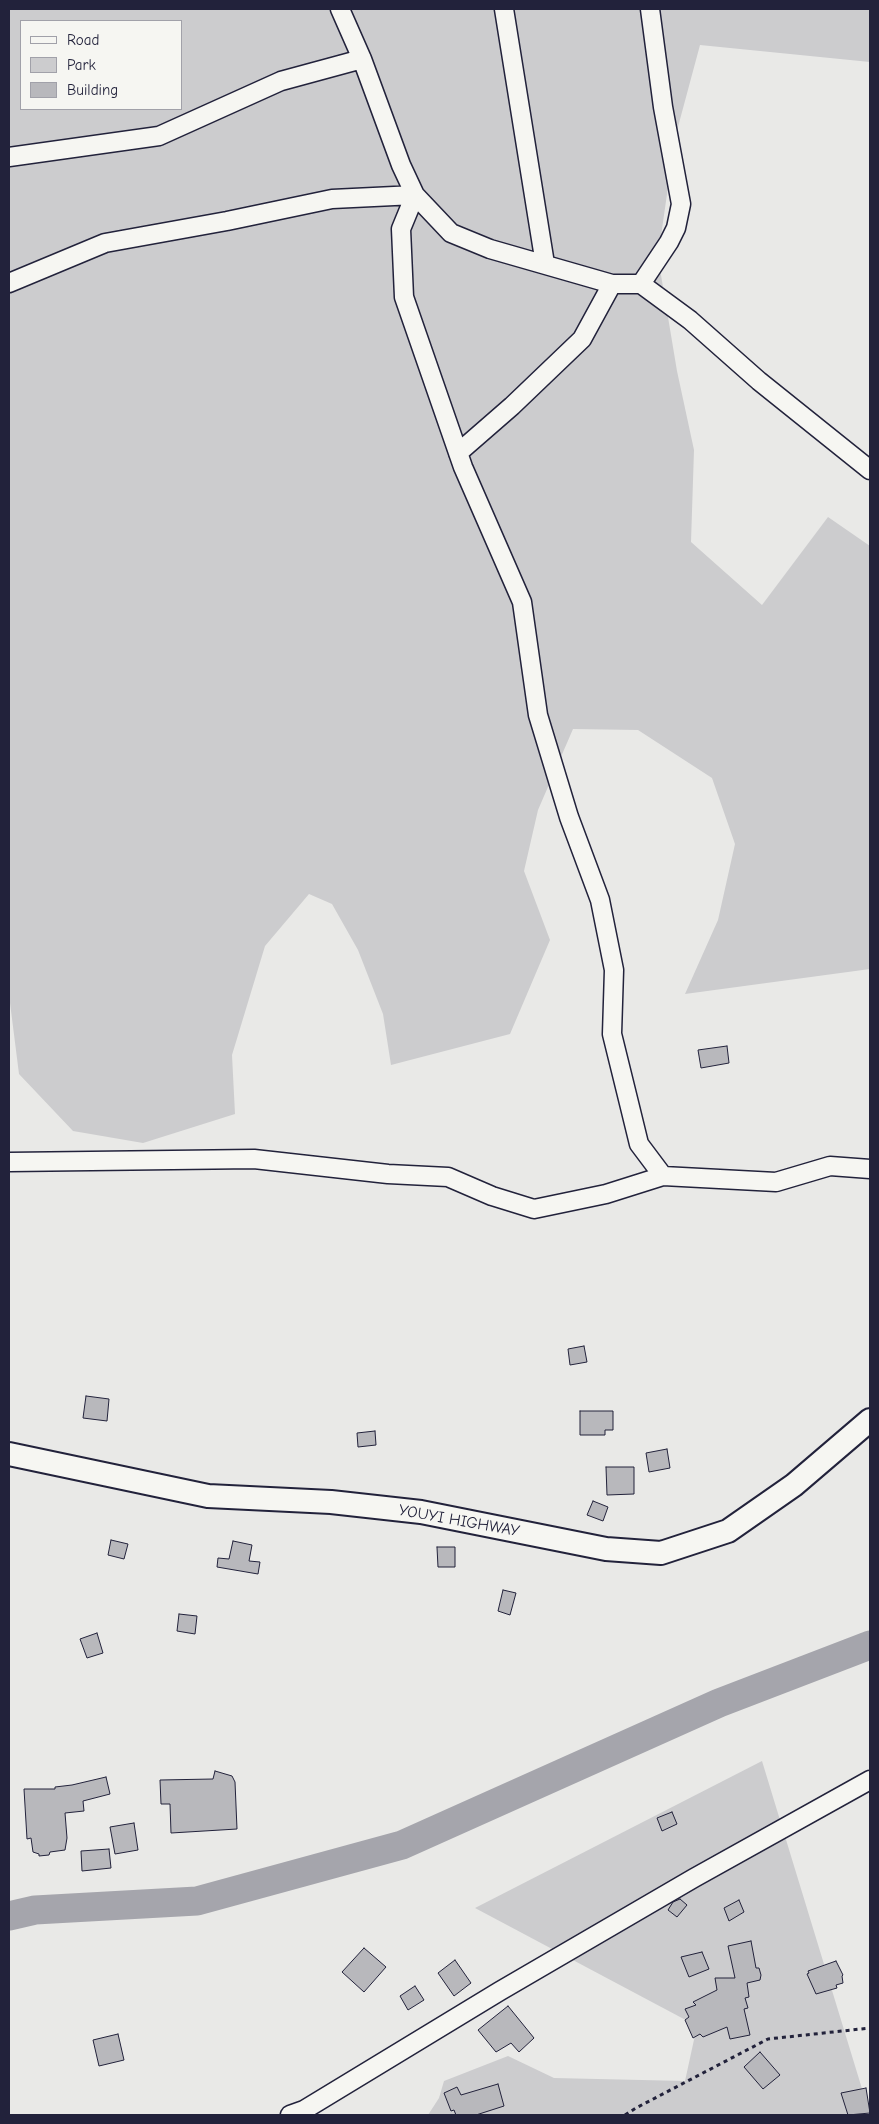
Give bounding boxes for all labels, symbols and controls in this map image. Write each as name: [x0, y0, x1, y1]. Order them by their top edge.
legend: [20, 20, 182, 110]
text: Road: [67, 31, 99, 49]
text: Park: [67, 56, 96, 74]
text: Building: [67, 81, 118, 99]
street label: YOUYI HIGHWAY: [397, 1501, 521, 1541]

